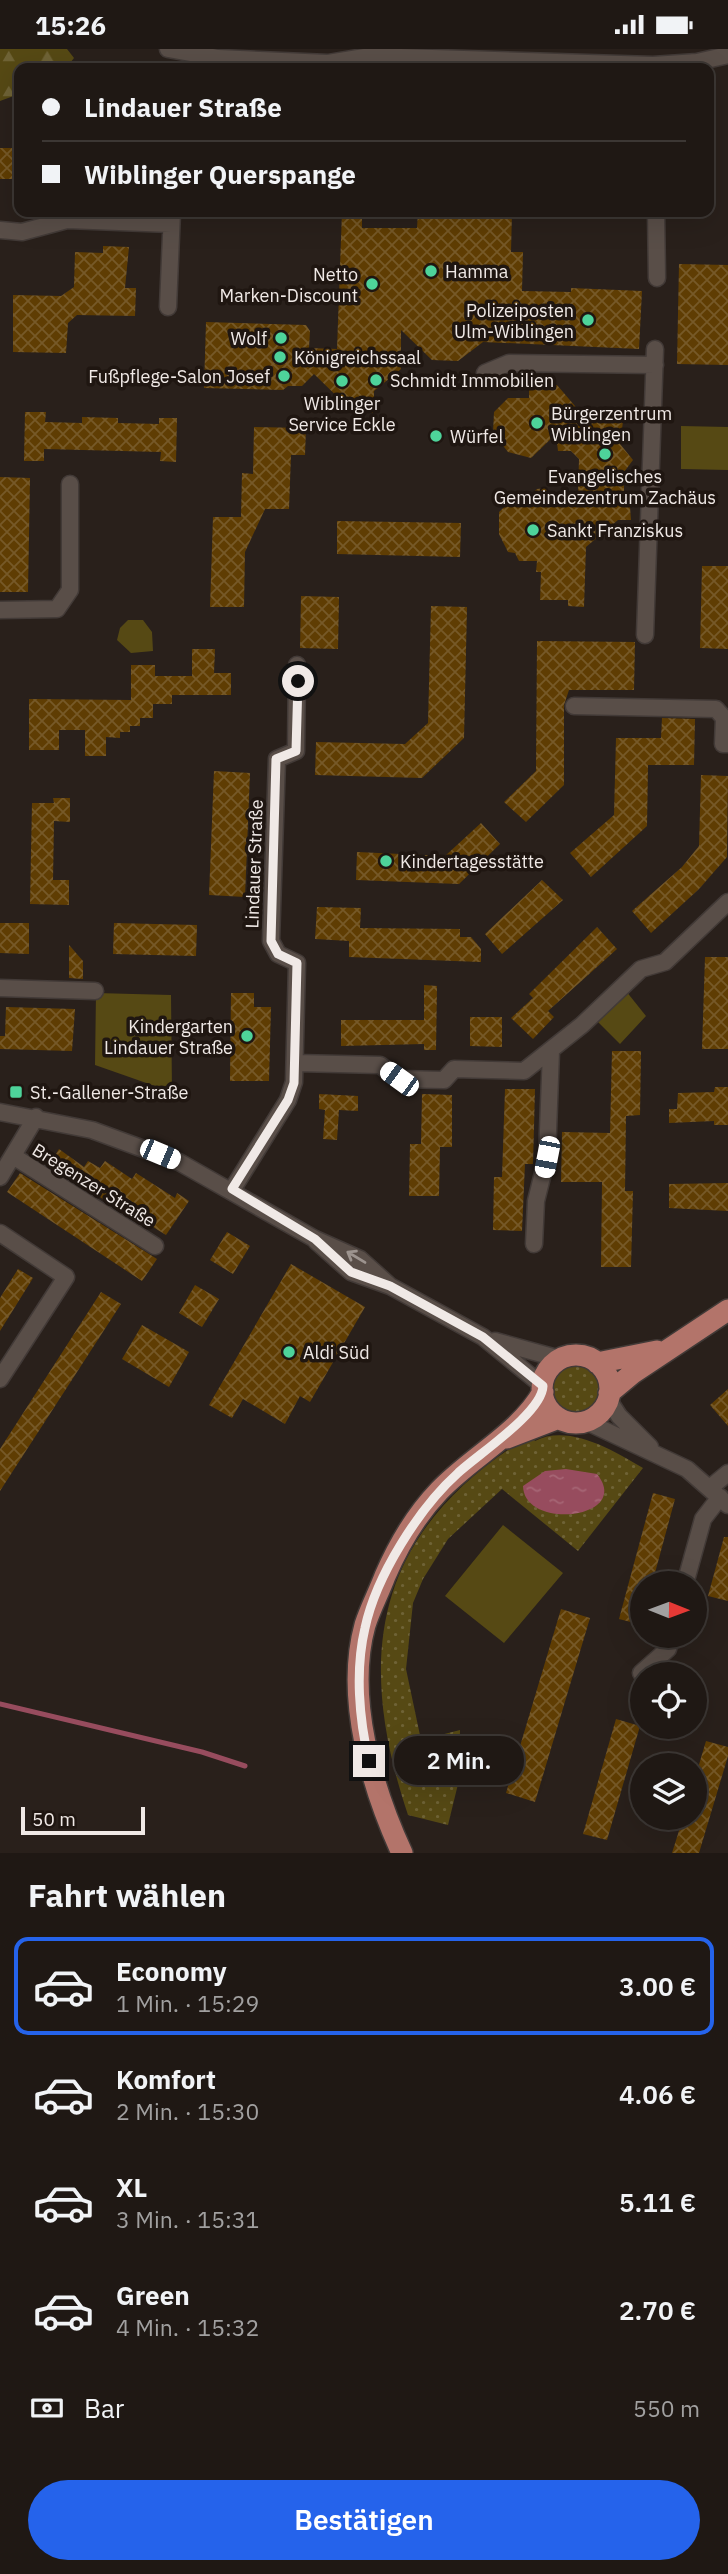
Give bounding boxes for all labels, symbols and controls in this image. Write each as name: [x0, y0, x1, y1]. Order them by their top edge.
text: 15:26: [35, 8, 106, 42]
text: Lindauer Straße: [84, 90, 282, 124]
text: Wiblinger Querspange: [84, 157, 356, 191]
place label: Hamma: [445, 260, 509, 283]
place label: Netto Marken-Discount: [220, 263, 358, 307]
marker: Hamma: [423, 263, 439, 279]
marker: Netto Marken-Discount: [364, 276, 380, 292]
place label: Polizeiposten Ulm-Wiblingen: [454, 299, 574, 343]
marker: Polizeiposten Ulm-Wiblingen: [580, 312, 596, 328]
place label: Wolf: [230, 327, 267, 350]
marker: Wolf: [273, 330, 289, 346]
place label: Königreichssaal: [294, 346, 421, 369]
marker: Königreichssaal: [272, 349, 288, 365]
place label: Fußpflege-Salon Josef: [88, 365, 270, 388]
marker: Fußpflege-Salon Josef: [276, 368, 292, 384]
place label: Schmidt Immobilien: [390, 369, 554, 392]
marker: Schmidt Immobilien: [368, 372, 384, 388]
marker: Wiblinger Service Eckle: [334, 373, 350, 389]
place label: Wiblinger Service Eckle: [288, 392, 396, 436]
place label: Bürgerzentrum Wiblingen: [551, 402, 672, 446]
marker: Bürgerzentrum Wiblingen: [529, 415, 545, 431]
place label: Würfel: [450, 425, 503, 448]
marker: Würfel: [428, 428, 444, 444]
marker: Evangelisches Gemeindezentrum Zachäus: [597, 446, 613, 462]
place label: Evangelisches Gemeindezentrum Zachäus: [494, 465, 716, 509]
place label: Sankt Franziskus: [547, 519, 683, 542]
marker: Sankt Franziskus: [525, 522, 541, 538]
route start: [282, 665, 314, 697]
street label: Lindauer Straße: [240, 799, 268, 929]
place label: Kindertagesstätte: [400, 850, 544, 873]
marker: Kindertagesstätte: [378, 853, 394, 869]
place label: Kindergarten Lindauer Straße: [104, 1015, 233, 1059]
marker: Kindergarten Lindauer Straße: [239, 1028, 255, 1044]
car: [376, 1058, 423, 1100]
place label: St.-Gallener-Straße: [30, 1081, 188, 1104]
marker: St.-Gallener-Straße: [8, 1084, 24, 1100]
car: [533, 1134, 562, 1180]
car: [137, 1136, 184, 1172]
street label: Bregenzer Straße: [28, 1138, 160, 1232]
one-way arrow: [347, 1249, 366, 1264]
place label: Aldi Süd: [303, 1341, 370, 1364]
marker: Aldi Süd: [281, 1344, 297, 1360]
north arrow: [630, 1571, 707, 1649]
map controls: [630, 1571, 707, 1830]
button: locate: [630, 1662, 707, 1739]
callout: 2 Min.: [394, 1737, 523, 1785]
route end: [353, 1745, 385, 1777]
text: 2 Min.: [427, 1745, 491, 1775]
button: layers: [630, 1753, 707, 1830]
scale bar: [21, 1804, 145, 1836]
text: 50 m: [32, 1807, 76, 1831]
text: Fahrt wählen: [28, 1874, 226, 1916]
text: Economy: [116, 1954, 227, 1988]
icon: car: [32, 1955, 95, 2018]
text: 3.00 €: [619, 1969, 696, 2003]
text: 1 Min. · 15:29: [116, 1988, 259, 2018]
text: Komfort: [116, 2062, 216, 2096]
icon: car: [32, 2063, 95, 2126]
text: 4.06 €: [619, 2077, 696, 2111]
text: 2 Min. · 15:30: [116, 2096, 259, 2126]
text: XL: [116, 2170, 147, 2204]
icon: car: [32, 2171, 95, 2234]
text: 5.11 €: [619, 2185, 696, 2219]
text: 3 Min. · 15:31: [116, 2204, 259, 2234]
text: Green: [116, 2278, 190, 2312]
icon: car: [32, 2279, 95, 2342]
text: 2.70 €: [619, 2293, 696, 2327]
text: 4 Min. · 15:32: [116, 2312, 259, 2342]
icon: cash: [28, 2389, 66, 2427]
text: Bar: [84, 2391, 124, 2425]
text: 550 m: [633, 2393, 700, 2423]
button: Bestätigen: [28, 2480, 700, 2560]

